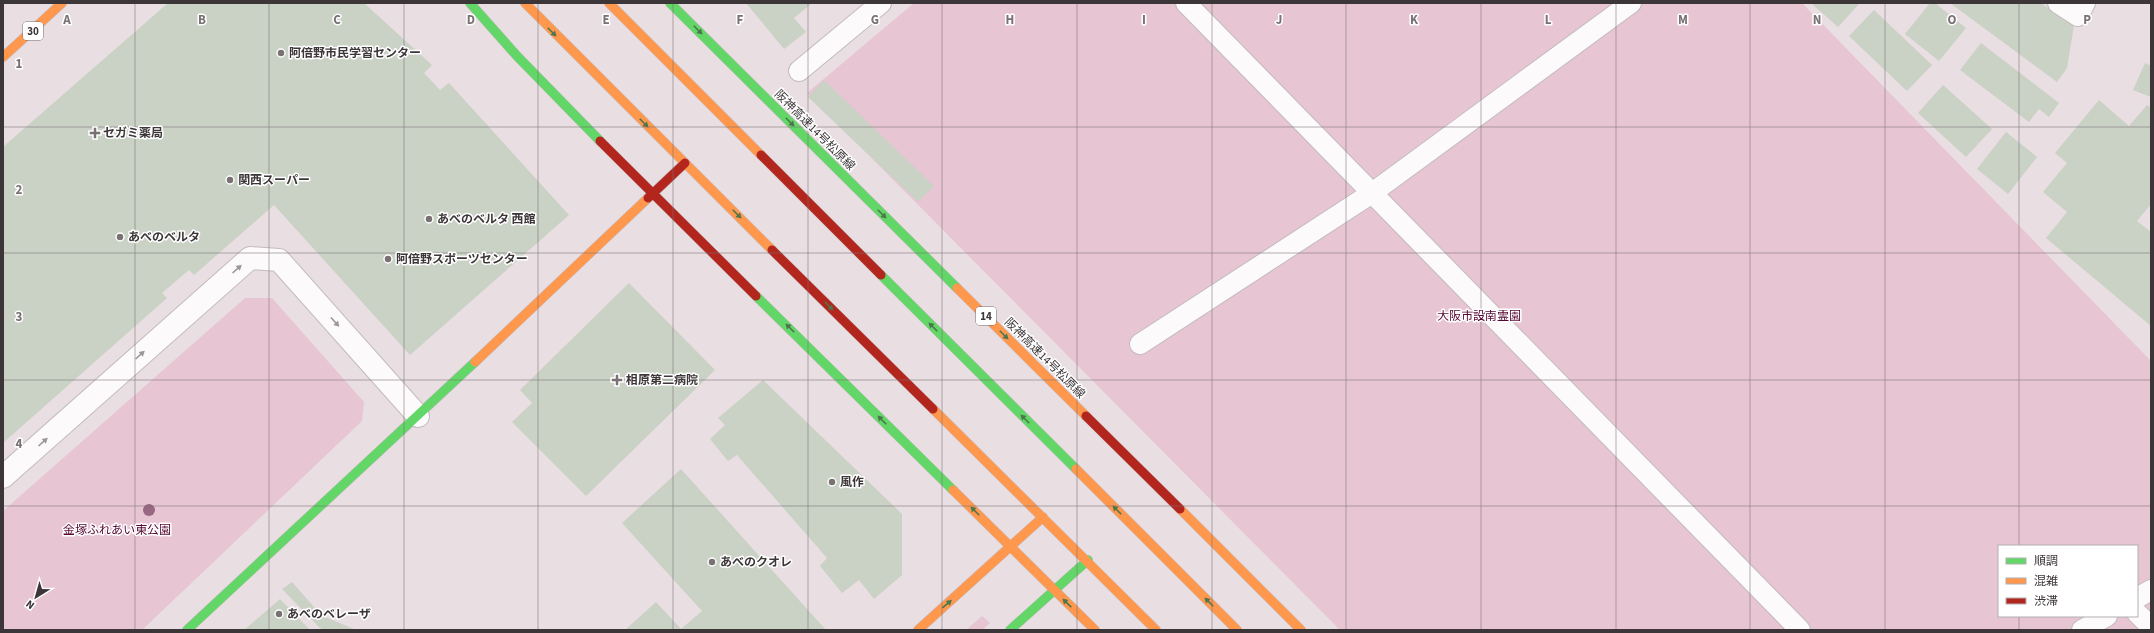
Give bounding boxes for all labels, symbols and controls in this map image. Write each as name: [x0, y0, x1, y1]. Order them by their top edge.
text: A: [62, 11, 71, 29]
text: B: [198, 11, 206, 29]
text: C: [333, 11, 341, 29]
text: D: [467, 11, 475, 29]
text: E: [602, 11, 610, 29]
text: F: [737, 11, 744, 29]
text: G: [871, 11, 879, 29]
text: H: [1006, 11, 1014, 29]
text: I: [1142, 11, 1146, 29]
text: J: [1276, 11, 1282, 29]
text: K: [1410, 11, 1419, 29]
text: L: [1545, 11, 1552, 29]
text: M: [1678, 11, 1688, 29]
text: N: [1813, 11, 1821, 29]
text: O: [1948, 11, 1957, 29]
text: P: [2083, 11, 2091, 29]
road number: 30: [23, 22, 43, 40]
one-way arrow: [693, 26, 703, 35]
one-way arrow: [547, 27, 556, 37]
place label: 阿倍野市民学習センター: [289, 45, 421, 62]
marker: 阿倍野市民学習センター: [276, 48, 286, 58]
text: 1: [16, 55, 23, 73]
street label: 阪神高速14号松原線: [770, 86, 859, 175]
one-way arrow: [785, 117, 795, 127]
one-way arrow: [639, 118, 649, 128]
place label: セガミ薬局: [103, 125, 163, 142]
marker: セガミ薬局: [90, 128, 100, 138]
place label: 関西スーパー: [238, 172, 310, 189]
marker: 関西スーパー: [225, 175, 235, 185]
text: 2: [16, 181, 23, 199]
one-way arrow: [877, 209, 887, 219]
one-way arrow: [732, 210, 742, 219]
place label: あべのベルタ 西館: [437, 211, 535, 228]
marker: あべのベルタ 西館: [424, 214, 434, 224]
place label: あべのベルタ: [128, 229, 200, 246]
marker: あべのベルタ: [115, 232, 125, 242]
place label: 阿倍野スポーツセンター: [396, 251, 528, 268]
marker: 阿倍野スポーツセンター: [383, 254, 393, 264]
one-way arrow: [233, 265, 242, 274]
one-way arrow: [824, 301, 834, 311]
road number: 14: [976, 307, 996, 325]
text: 3: [16, 308, 23, 326]
park label: 大阪市設南霊園: [1437, 308, 1521, 325]
street label: 阪神高速14号松原線: [1000, 314, 1089, 403]
one-way arrow: [330, 318, 339, 327]
one-way arrow: [928, 322, 938, 332]
one-way arrow: [785, 324, 795, 333]
one-way arrow: [999, 330, 1009, 340]
one-way arrow: [135, 351, 145, 360]
place label: 相原第二病院: [626, 372, 698, 389]
marker: 相原第二病院: [611, 374, 623, 386]
one-way arrow: [1020, 414, 1030, 424]
one-way arrow: [877, 415, 887, 425]
text: 4: [16, 435, 23, 453]
one-way arrow: [37, 437, 48, 446]
place label: 風作: [840, 474, 864, 491]
marker: 風作: [827, 477, 837, 487]
one-way arrow: [970, 506, 980, 516]
one-way arrow: [1112, 506, 1122, 515]
park label: 金塚ふれあい東公園: [63, 522, 171, 539]
legend: [1998, 545, 2138, 617]
text: 順調: [2034, 553, 2058, 570]
place label: あべのクオレ: [720, 554, 792, 571]
marker: あべのクオレ: [707, 557, 717, 567]
text: 混雑: [2034, 573, 2058, 590]
north arrow: [16, 577, 56, 617]
text: 渋滞: [2034, 593, 2058, 610]
text: N: [23, 596, 38, 613]
one-way arrow: [1204, 597, 1214, 607]
one-way arrow: [1062, 598, 1072, 608]
one-way arrow: [942, 600, 953, 609]
place label: あべのベレーザ: [287, 606, 371, 623]
marker: あべのベレーザ: [274, 609, 284, 619]

